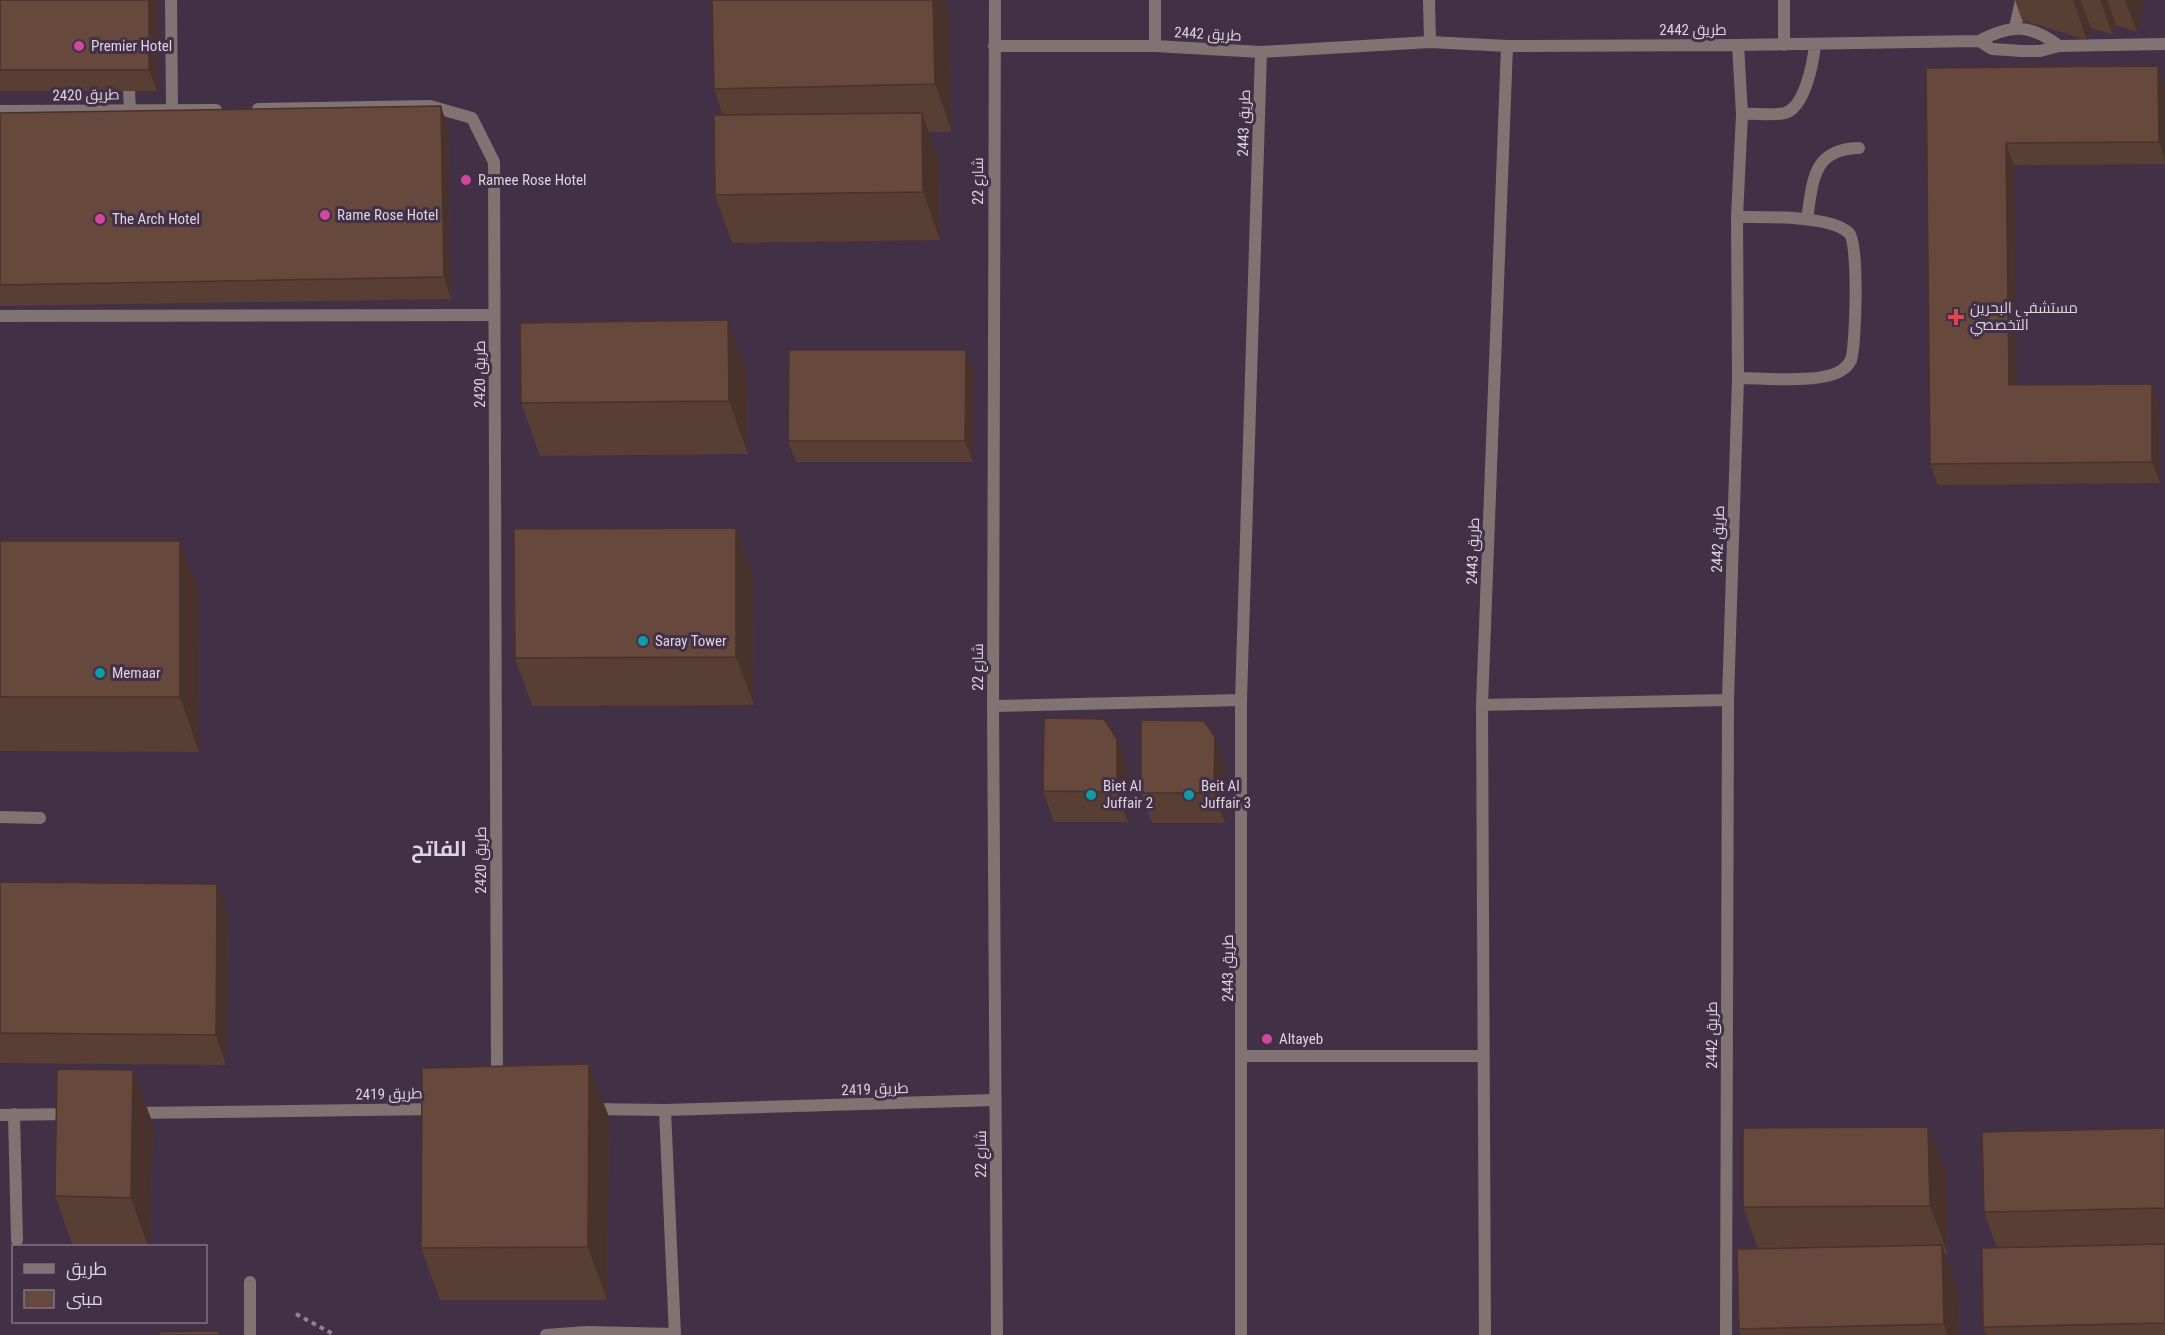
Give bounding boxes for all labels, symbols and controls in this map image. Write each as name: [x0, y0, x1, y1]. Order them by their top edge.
street label: طريق 2442: [1659, 21, 1727, 40]
street label: طريق 2442: [1174, 23, 1242, 46]
place label: Premier Hotel: [91, 37, 172, 55]
marker: Premier Hotel: [72, 39, 86, 53]
street label: طريق 2420: [52, 85, 120, 106]
street label: طريق 2443: [1234, 89, 1255, 157]
street label: شارع 22: [969, 157, 989, 205]
place label: Ramee Rose Hotel: [478, 171, 587, 189]
marker: Ramee Rose Hotel: [459, 173, 473, 187]
place label: Rame Rose Hotel: [337, 206, 438, 224]
marker: Rame Rose Hotel: [318, 208, 332, 222]
place label: The Arch Hotel: [112, 210, 200, 228]
marker: The Arch Hotel: [93, 212, 107, 226]
place label: مستشفى البحرين التخصصي: [1970, 299, 2078, 337]
marker: مستشفى البحرين التخصصي: [1947, 308, 1965, 326]
street label: طريق 2420: [471, 340, 490, 408]
street label: طريق 2442: [1708, 505, 1729, 573]
street label: طريق 2443: [1463, 517, 1484, 585]
place label: Saray Tower: [655, 632, 727, 650]
marker: Saray Tower: [636, 634, 650, 648]
street label: شارع 22: [969, 643, 989, 691]
place label: Memaar: [112, 664, 161, 682]
marker: Memaar: [93, 666, 107, 680]
place label: Biet Al Juffair 2: [1103, 777, 1153, 812]
place label: Beit Al Juffair 3: [1201, 777, 1251, 812]
marker: Biet Al Juffair 2: [1084, 788, 1098, 802]
marker: Beit Al Juffair 3: [1182, 788, 1196, 802]
street label: طريق 2420: [472, 826, 491, 894]
district label: الفاتح: [411, 837, 467, 863]
street label: طريق 2443: [1219, 934, 1238, 1002]
street label: طريق 2442: [1703, 1001, 1722, 1069]
place label: Altayeb: [1279, 1030, 1323, 1048]
marker: Altayeb: [1260, 1032, 1274, 1046]
street label: طريق 2419: [841, 1079, 909, 1100]
street label: طريق 2419: [355, 1084, 423, 1105]
street label: شارع 22: [972, 1130, 992, 1178]
legend: [12, 1245, 207, 1323]
text: طريق: [66, 1258, 107, 1281]
text: مبنى: [66, 1288, 103, 1310]

